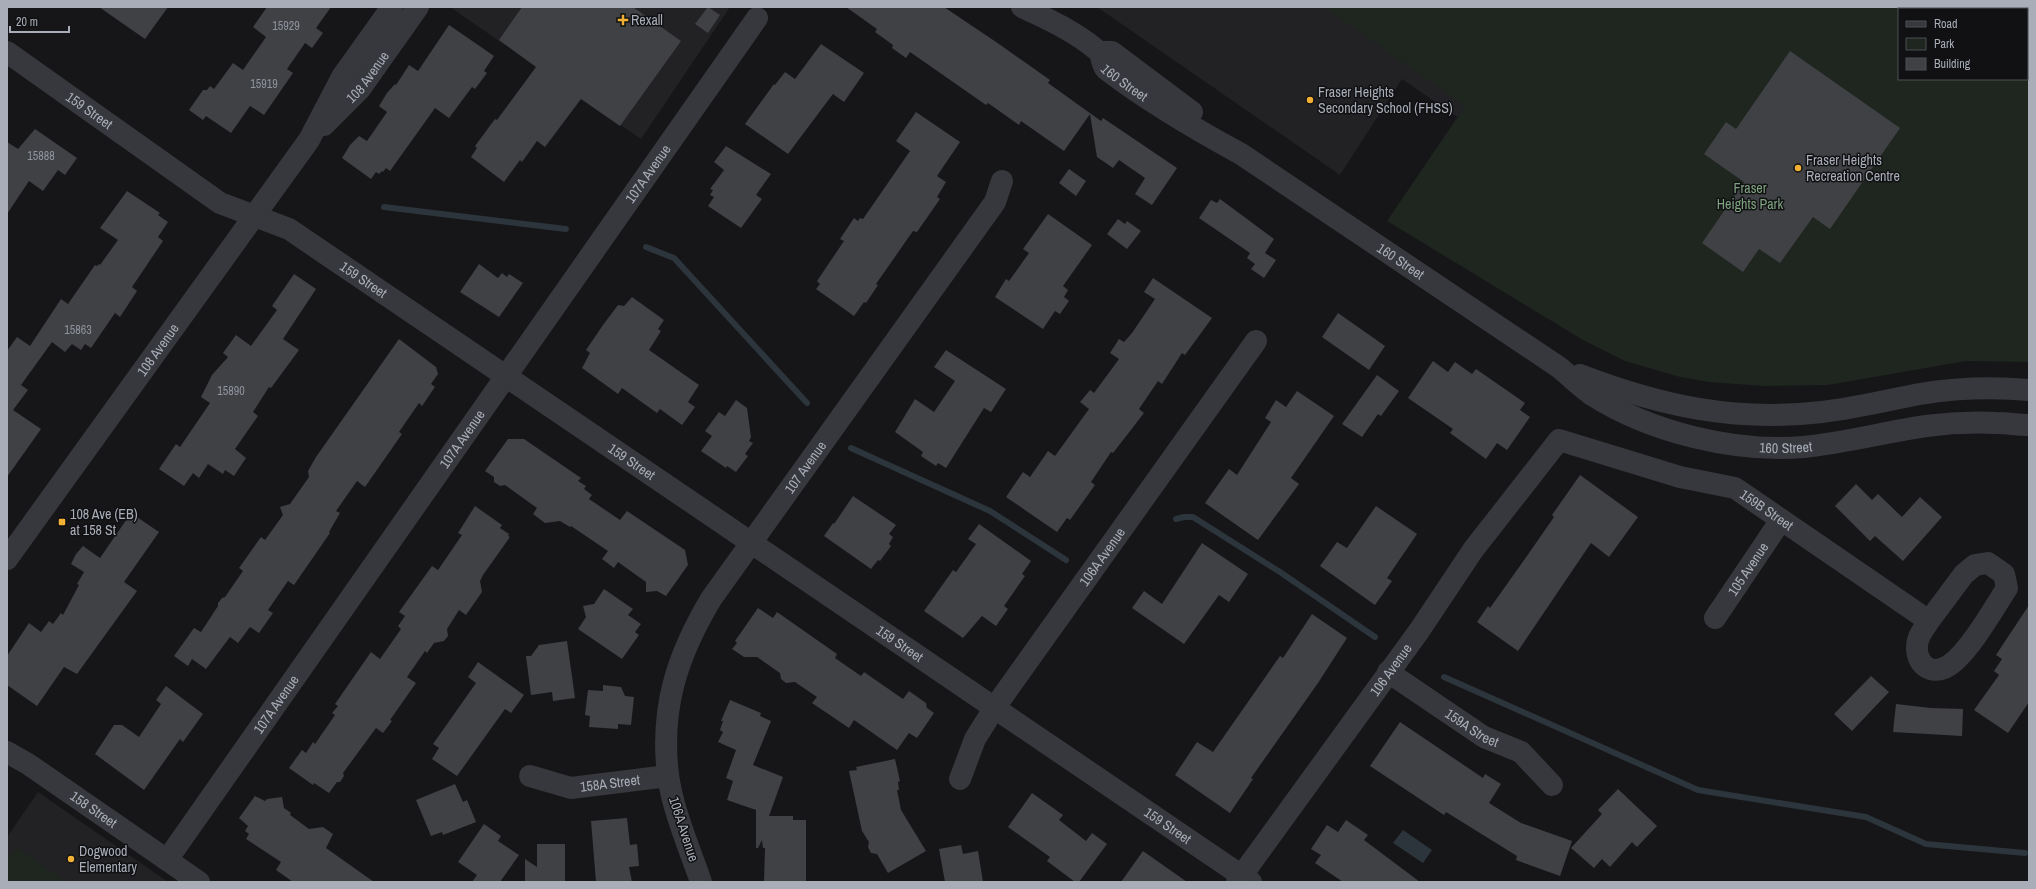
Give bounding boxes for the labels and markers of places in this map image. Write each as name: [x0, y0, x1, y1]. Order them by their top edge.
place label: Rexall: [631, 11, 663, 29]
marker: Rexall: [618, 15, 628, 25]
place label: Fraser Heights Secondary School (FHSS): [1318, 83, 1453, 117]
marker: Fraser Heights Secondary School (FHSS): [1305, 95, 1315, 105]
place label: Fraser Heights Recreation Centre: [1806, 151, 1900, 185]
marker: Fraser Heights Recreation Centre: [1793, 163, 1803, 173]
place label: 108 Ave (EB) at 158 St: [70, 505, 138, 539]
marker: 108 Ave (EB) at 158 St: [57, 517, 67, 527]
place label: Dogwood Elementary: [79, 842, 137, 876]
marker: Dogwood Elementary: [66, 854, 76, 864]

